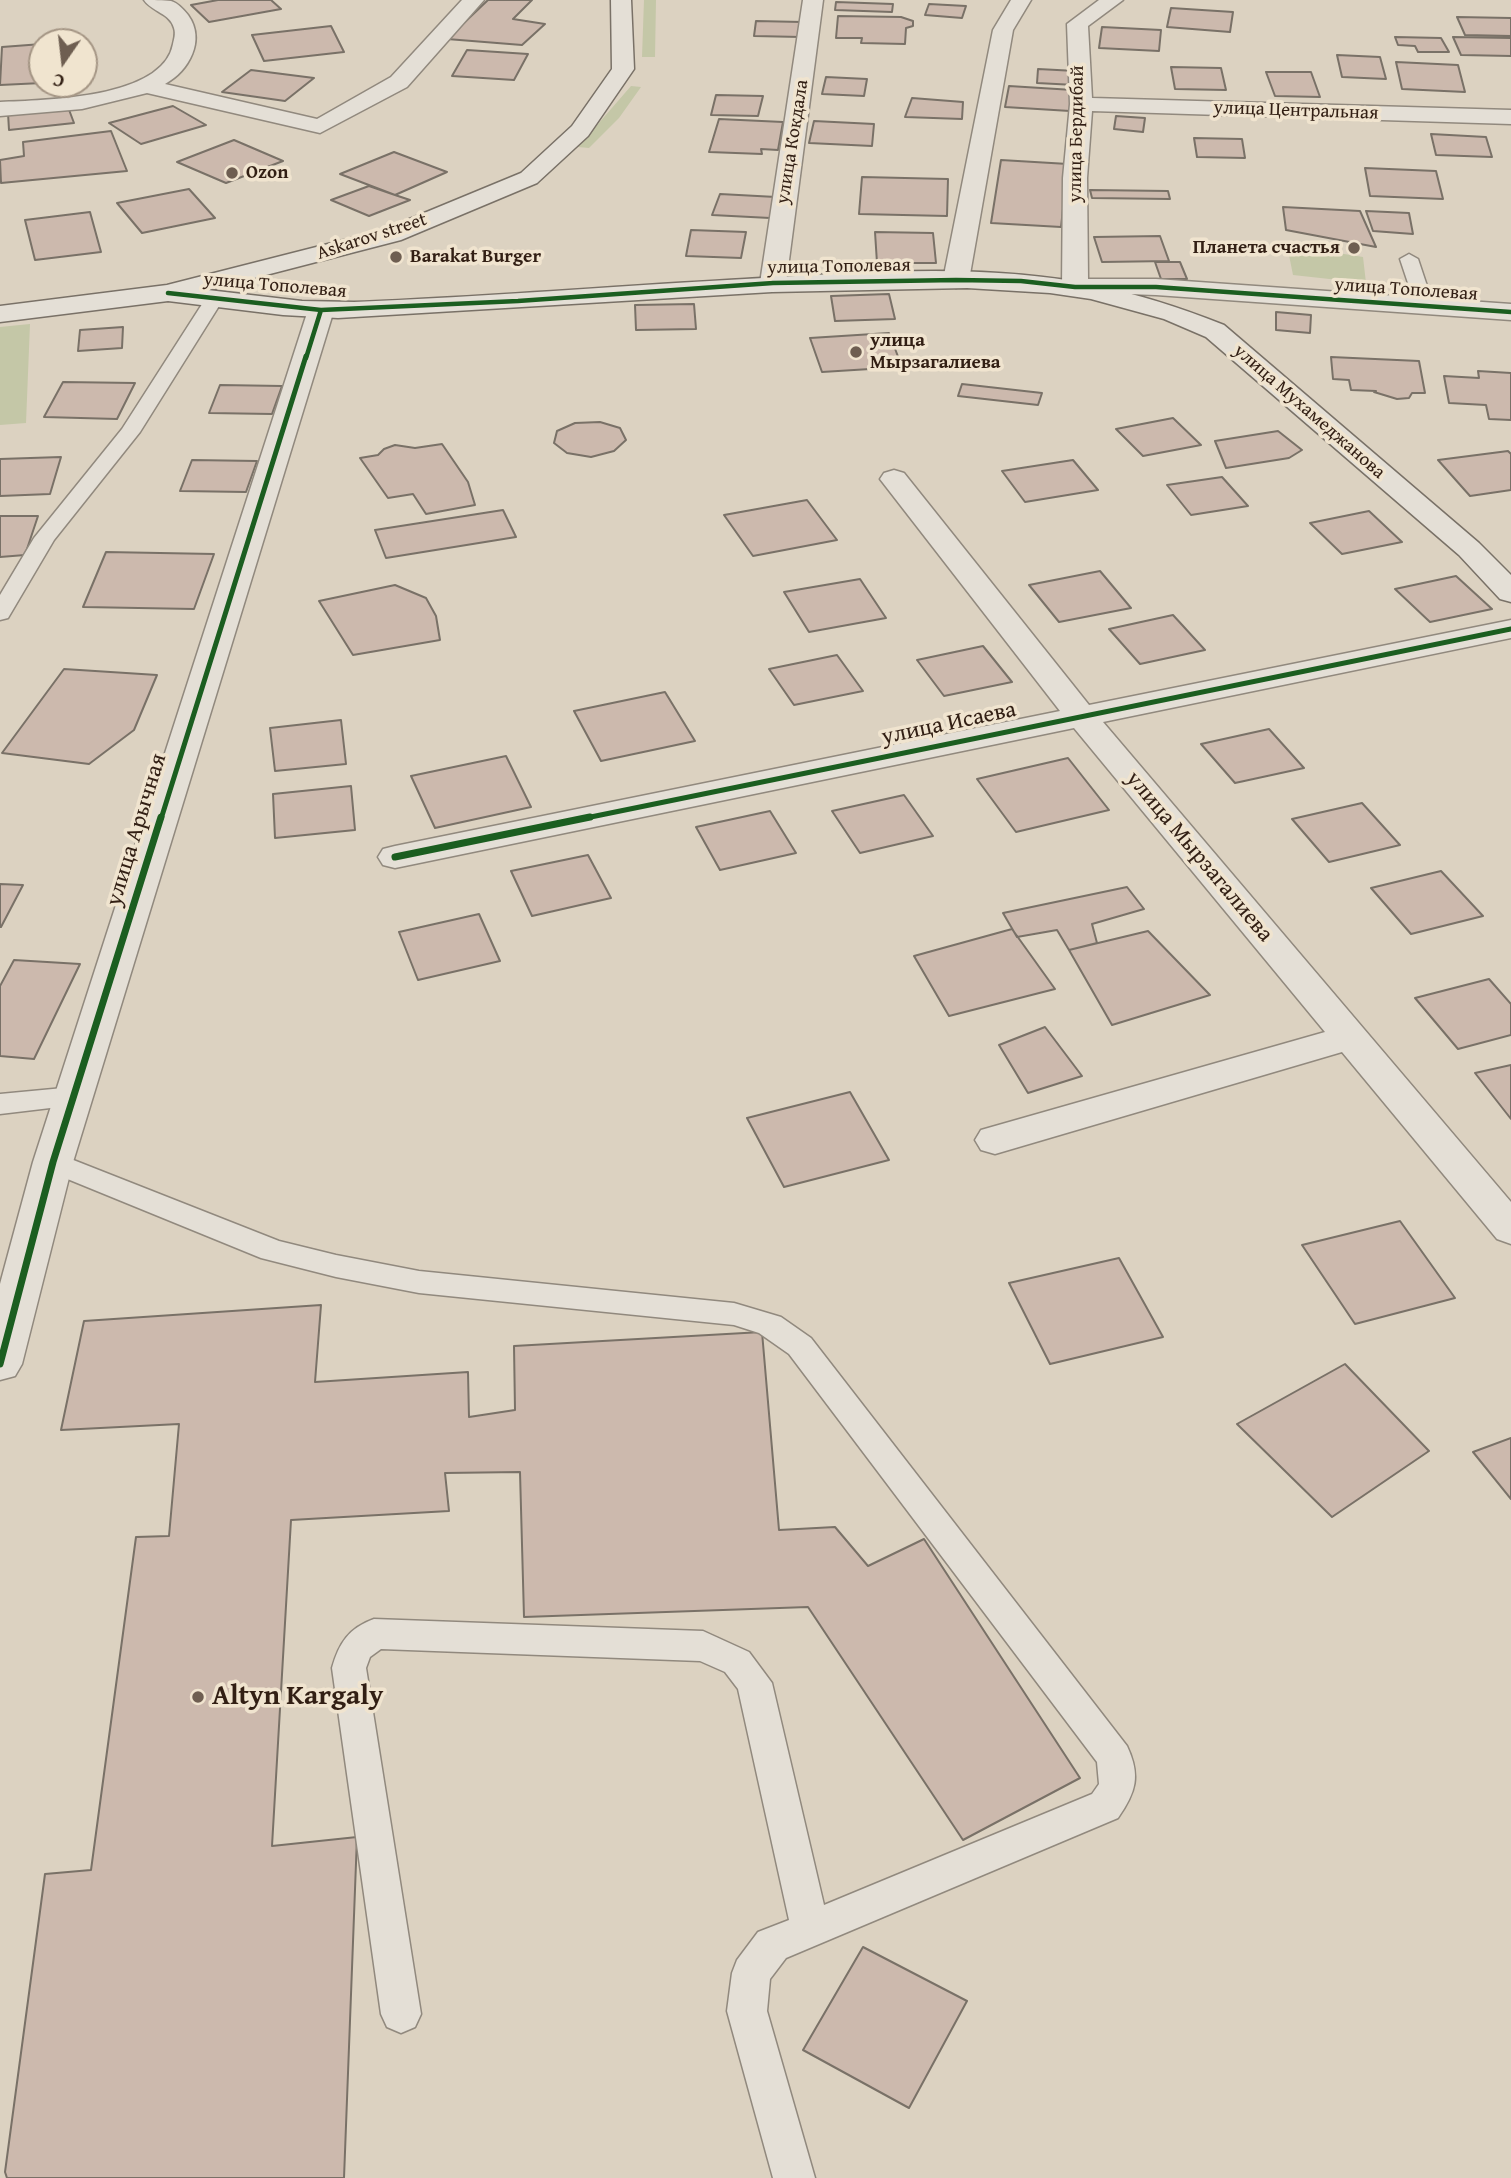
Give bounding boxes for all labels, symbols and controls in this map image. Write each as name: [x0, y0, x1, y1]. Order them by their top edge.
north arrow: [28, 28, 98, 98]
street label: улица Бердибай: [1064, 65, 1090, 203]
text: С: [50, 67, 67, 96]
street label: улица Кокдала: [772, 78, 814, 206]
street label: улица Центральная: [1213, 97, 1379, 125]
place label: Ozon: [246, 162, 288, 184]
marker: Ozon: [224, 165, 240, 181]
street label: Askarov street: [314, 208, 430, 266]
place label: Планета счастья: [1193, 237, 1340, 259]
marker: Планета счастья: [1346, 240, 1362, 256]
place label: Barakat Burger: [410, 246, 541, 268]
marker: Barakat Burger: [388, 249, 404, 265]
street label: улица Тополевая: [767, 254, 911, 280]
street label: улица Тополевая: [203, 268, 347, 304]
street label: улица Тополевая: [1334, 274, 1478, 306]
place label: улица Мырзагалиева: [870, 330, 1001, 374]
street label: улица Мухамеджанова: [1228, 340, 1390, 484]
marker: улица Мырзагалиева: [848, 344, 864, 360]
street label: улица Исаева: [879, 696, 1019, 752]
street label: улица Арычная: [101, 750, 173, 910]
street label: улица Мырзагалиева: [1119, 766, 1279, 948]
place label: Altyn Kargaly: [212, 1680, 383, 1714]
marker: Altyn Kargaly: [190, 1689, 206, 1705]

